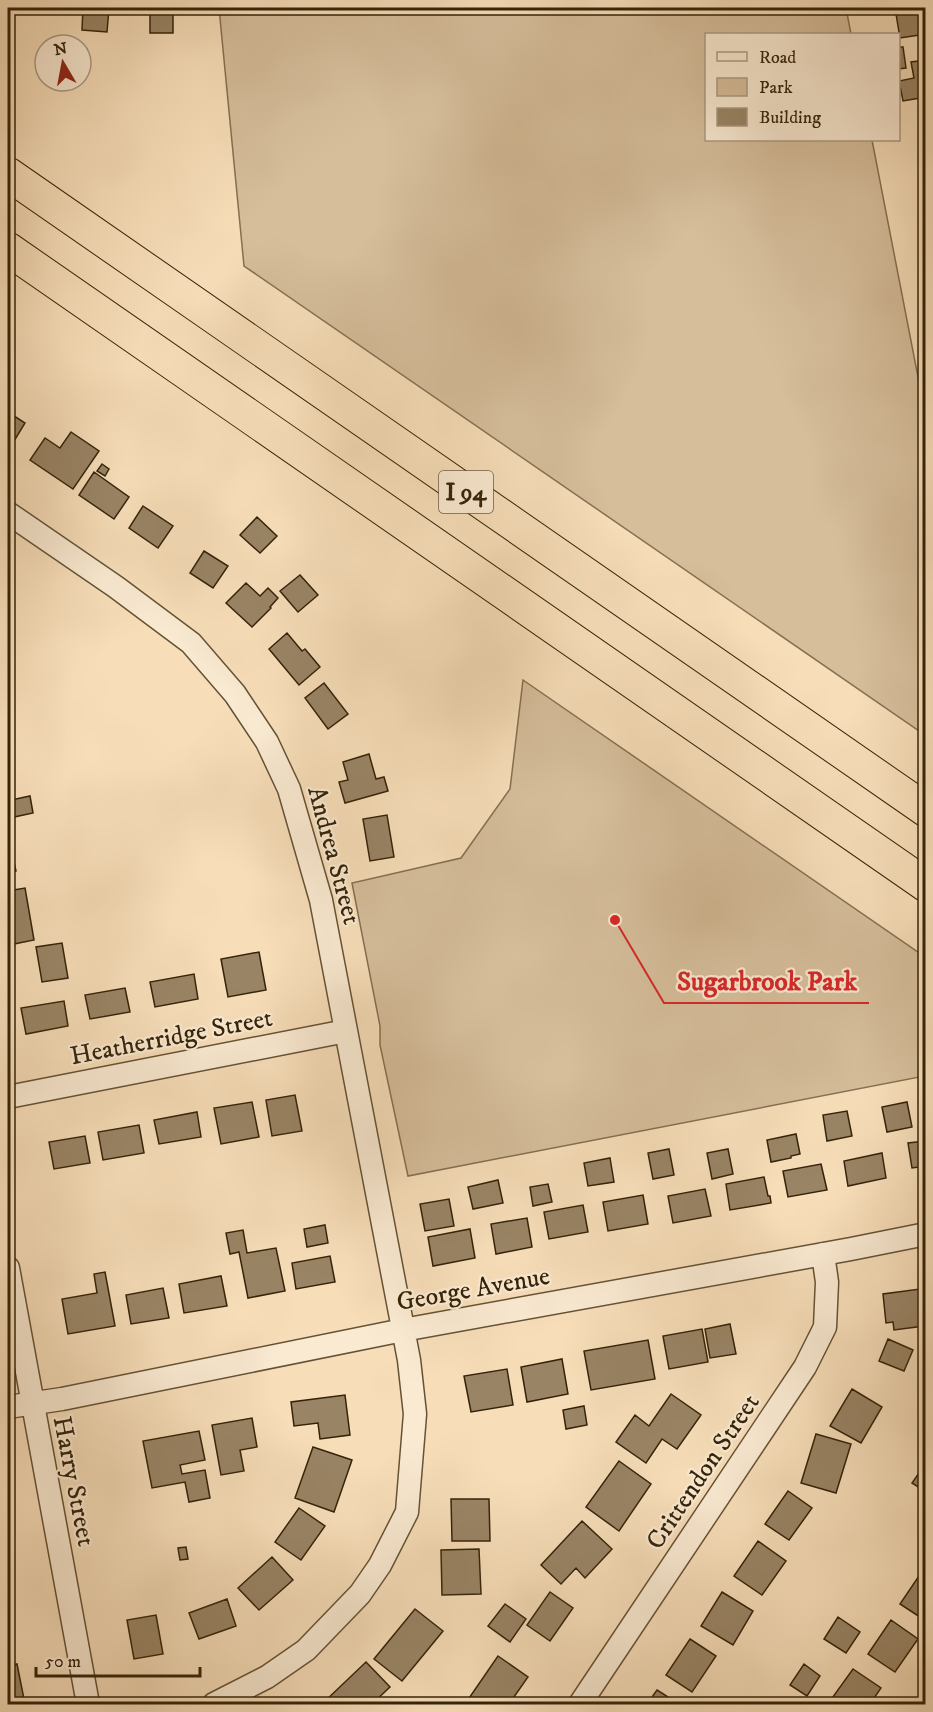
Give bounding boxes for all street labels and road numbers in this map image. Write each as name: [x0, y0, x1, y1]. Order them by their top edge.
road number: I 94: [439, 471, 493, 513]
street label: Andrea Street: [299, 783, 368, 928]
street label: Heatherridge Street: [67, 1002, 275, 1073]
street label: George Avenue: [394, 1260, 553, 1319]
street label: Crittendon Street: [639, 1388, 767, 1556]
street label: Harry Street: [45, 1414, 102, 1549]

